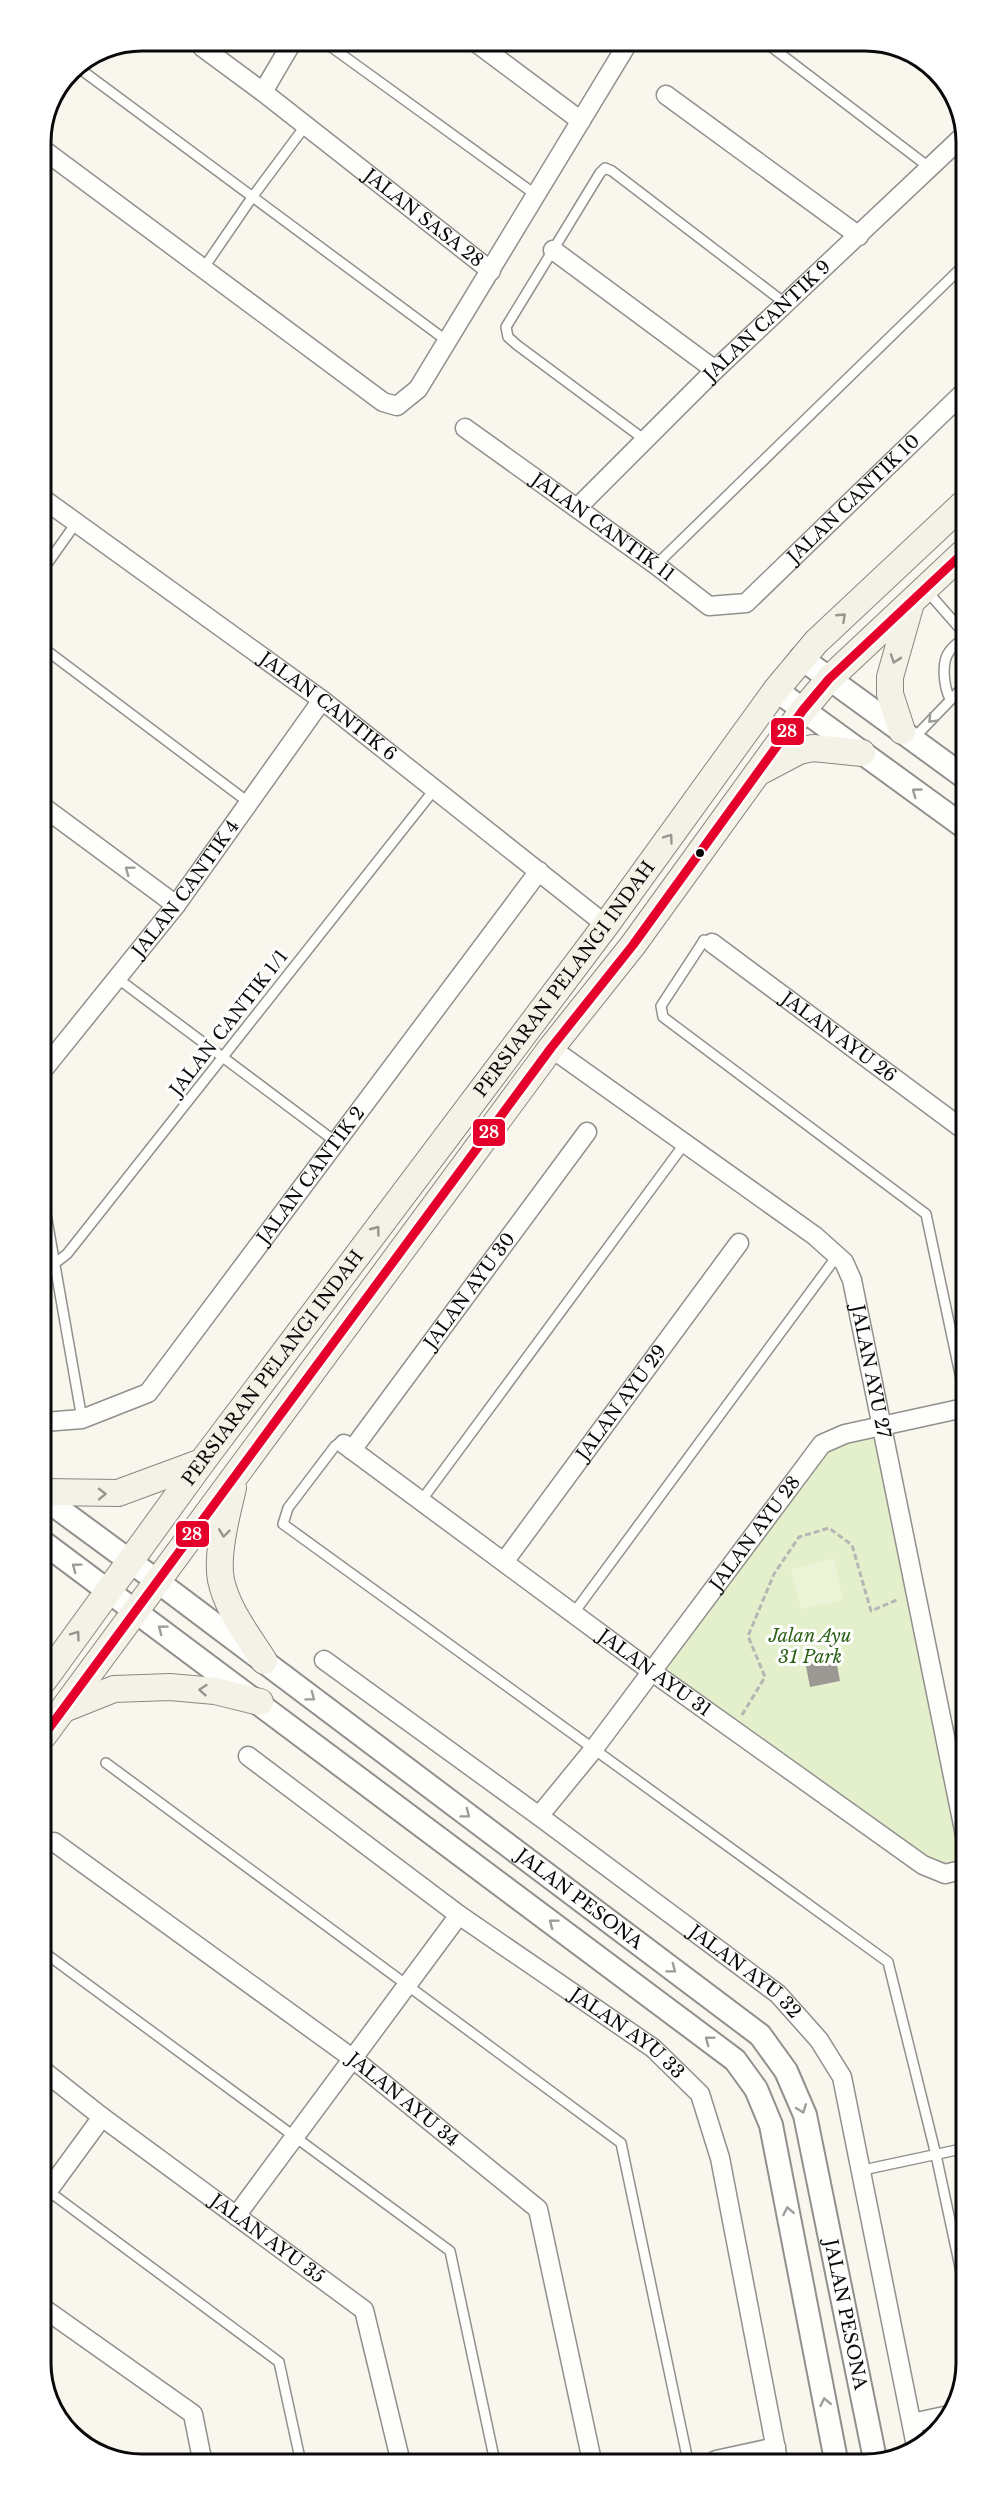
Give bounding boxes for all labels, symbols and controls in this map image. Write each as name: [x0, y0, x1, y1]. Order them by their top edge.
street label: JALAN SASA 28: [358, 163, 488, 272]
street label: JALAN CANTIK 9: [698, 256, 835, 387]
street label: JALAN CANTIK 10: [782, 430, 924, 569]
street label: JALAN CANTIK 11: [526, 467, 679, 586]
one-way arrow: [835, 614, 846, 625]
street label: JALAN CANTIK 6: [254, 646, 401, 766]
one-way arrow: [890, 653, 903, 664]
one-way arrow: [928, 712, 939, 723]
line badge: 28: [770, 717, 805, 746]
text: 28: [777, 721, 797, 741]
one-way arrow: [911, 788, 922, 799]
street label: JALAN CANTIK 4: [126, 816, 244, 963]
one-way arrow: [662, 834, 673, 845]
unlabelled marker: [694, 847, 706, 859]
street label: PERSIARAN PELANGI INDAH: [469, 857, 660, 1102]
one-way arrow: [124, 867, 135, 878]
street label: JALAN CANTIK 1/1: [164, 946, 293, 1102]
street label: JALAN AYU 26: [775, 986, 901, 1087]
street label: JALAN CANTIK 2: [251, 1102, 369, 1250]
line badge: 28: [472, 1118, 506, 1147]
text: 28: [479, 1122, 499, 1142]
one-way arrow: [369, 1226, 380, 1237]
street label: JALAN AYU 30: [418, 1228, 520, 1355]
street label: PERSIARAN PELANGI INDAH: [177, 1246, 368, 1490]
street label: JALAN AYU 27: [846, 1301, 895, 1441]
street label: JALAN AYU 29: [571, 1341, 671, 1466]
street label: JALAN AYU 28: [704, 1472, 805, 1596]
one-way arrow: [98, 1487, 107, 1500]
line badge: 28: [175, 1520, 210, 1548]
text: 28: [182, 1524, 202, 1544]
one-way arrow: [218, 1529, 230, 1538]
one-way arrow: [72, 1563, 83, 1574]
street label: JALAN AYU 31: [592, 1624, 715, 1721]
park label: Jalan Ayu 31 Park: [768, 1625, 852, 1668]
one-way arrow: [158, 1626, 169, 1637]
one-way arrow: [69, 1631, 80, 1642]
one-way arrow: [198, 1684, 207, 1697]
one-way arrow: [304, 1689, 315, 1700]
one-way arrow: [460, 1807, 471, 1818]
street label: JALAN PESONA: [510, 1843, 648, 1955]
one-way arrow: [548, 1919, 559, 1930]
street label: JALAN AYU 32: [683, 1919, 805, 2023]
one-way arrow: [666, 1962, 677, 1973]
street label: JALAN AYU 33: [564, 1982, 689, 2083]
one-way arrow: [704, 2037, 715, 2048]
street label: JALAN AYU 34: [342, 2047, 463, 2151]
one-way arrow: [795, 2103, 807, 2114]
street label: JALAN AYU 35: [204, 2188, 329, 2288]
one-way arrow: [782, 2206, 795, 2216]
street label: JALAN PESONA: [819, 2235, 872, 2393]
one-way arrow: [819, 2398, 832, 2408]

